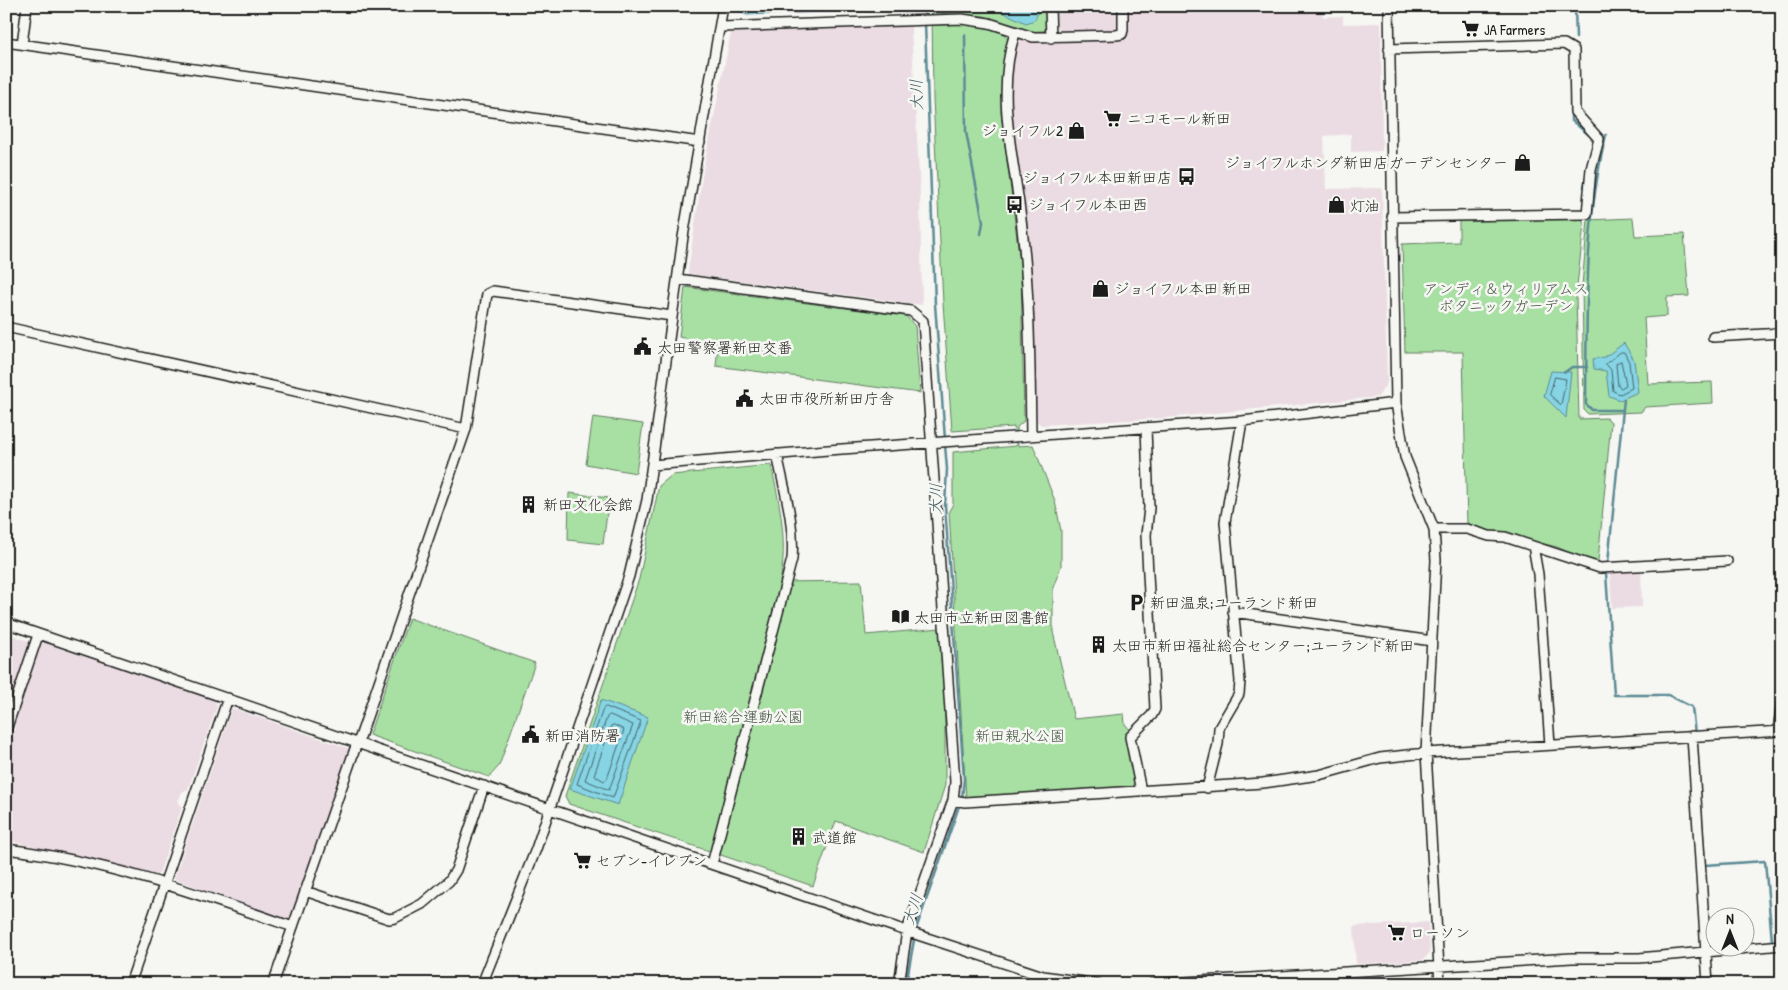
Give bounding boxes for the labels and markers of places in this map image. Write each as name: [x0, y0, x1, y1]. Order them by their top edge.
supermarket icon: JA Farmers: [1460, 19, 1480, 39]
place label: JA Farmers: [1484, 19, 1546, 40]
supermarket icon: ニコモール新田: [1103, 108, 1123, 128]
place label: ニコモール新田: [1127, 108, 1231, 129]
place label: ジョイフル2: [982, 120, 1063, 141]
shop icon: ジョイフル2: [1067, 120, 1087, 140]
place label: ジョイフルホンダ新田店ガーデンセンター: [1224, 152, 1508, 173]
shop icon: ジョイフルホンダ新田店ガーデンセンター: [1512, 152, 1532, 172]
place label: ジョイフル本田新田店: [1023, 167, 1172, 188]
bus stop icon: ジョイフル本田新田店: [1176, 167, 1196, 187]
bus stop icon: ジョイフル本田西: [1004, 194, 1024, 214]
place label: ジョイフル本田西: [1028, 194, 1147, 215]
shop icon: 灯油: [1326, 195, 1346, 215]
place label: 灯油: [1350, 195, 1380, 216]
shop icon: ジョイフル本田 新田: [1090, 278, 1110, 298]
place label: ジョイフル本田 新田: [1114, 278, 1252, 299]
public building icon: 太田警察署新田交番: [633, 337, 653, 357]
place label: 太田警察署新田交番: [657, 337, 792, 358]
public building icon: 太田市役所新田庁舎: [735, 388, 755, 408]
place label: 太田市役所新田庁舎: [759, 388, 894, 409]
building icon: 新田文化会館: [519, 494, 539, 514]
place label: 新田文化会館: [543, 494, 633, 515]
parking icon: 新田温泉;ユーランド新田: [1126, 592, 1146, 612]
place label: 新田温泉;ユーランド新田: [1150, 592, 1318, 613]
library icon: 太田市立新田図書館: [890, 607, 910, 627]
place label: 太田市立新田図書館: [914, 607, 1049, 628]
building icon: 太田市新田福祉総合センター;ユーランド新田: [1088, 635, 1108, 655]
place label: 太田市新田福祉総合センター;ユーランド新田: [1112, 635, 1414, 656]
public building icon: 新田消防署: [521, 725, 541, 745]
place label: 新田消防署: [545, 725, 620, 746]
building icon: 武道館: [788, 827, 808, 847]
place label: 武道館: [812, 827, 857, 848]
supermarket icon: セブン-イレブン: [572, 850, 592, 870]
place label: セブン-イレブン: [596, 850, 707, 871]
supermarket icon: ローソン: [1386, 922, 1406, 942]
place label: ローソン: [1410, 922, 1470, 943]

